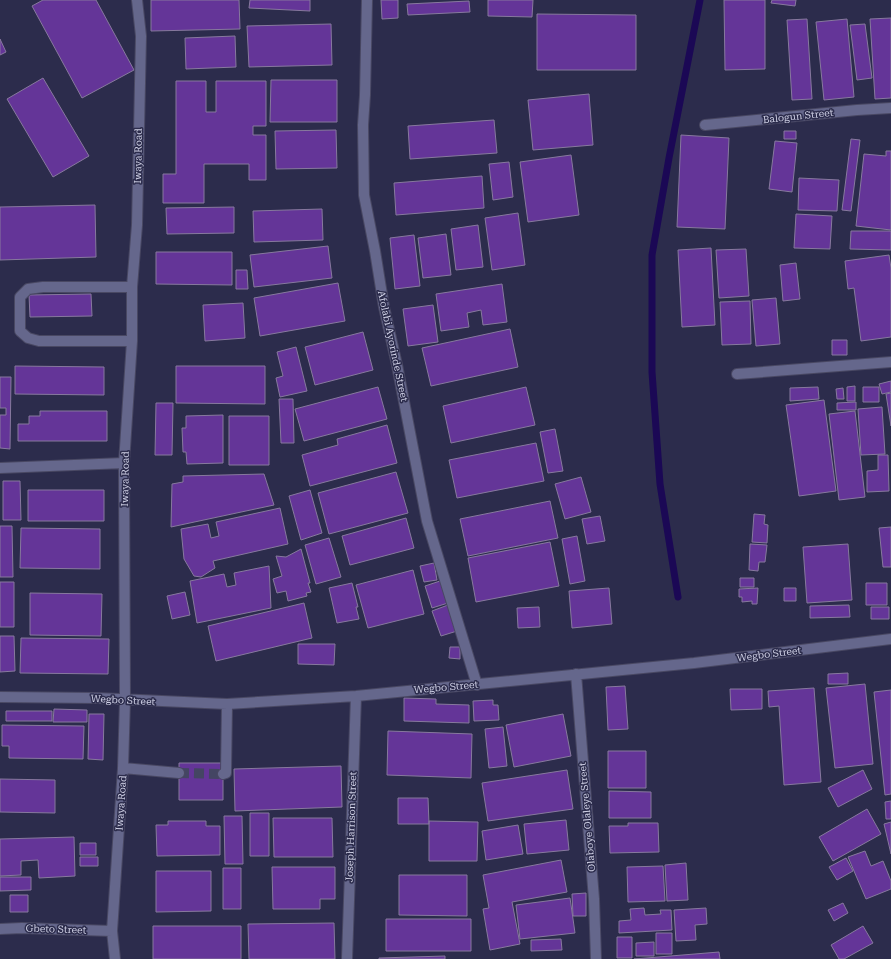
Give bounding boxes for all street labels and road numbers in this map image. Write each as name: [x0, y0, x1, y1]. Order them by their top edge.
street label: Balogun Street: [762, 107, 834, 125]
street label: Iwaya Road: [132, 128, 144, 184]
street label: Afolabi Ayorinde Street: [376, 290, 410, 403]
street label: Iwaya Road: [119, 451, 131, 507]
street label: Wegbo Street: [736, 645, 802, 663]
street label: Wegbo Street: [413, 679, 479, 695]
street label: Wegbo Street: [90, 693, 156, 707]
street label: Olaboye Olaleye Street: [577, 762, 597, 872]
street label: Joseph Harrison Street: [344, 771, 358, 883]
street label: Iwaya Road: [114, 774, 128, 831]
street label: Gbeto Street: [25, 922, 87, 936]

